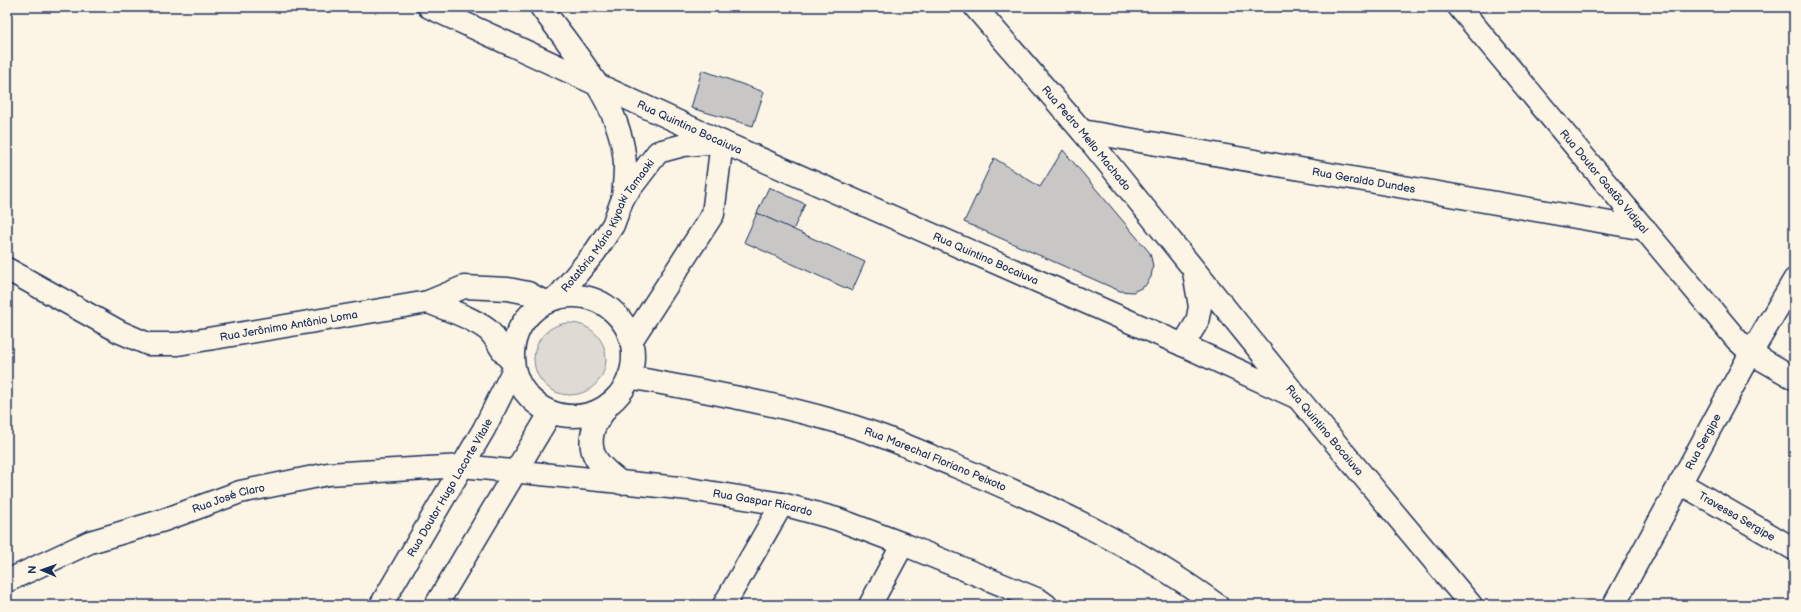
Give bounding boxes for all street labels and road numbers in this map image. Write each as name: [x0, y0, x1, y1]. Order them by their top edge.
street label: Rua Pedro Mello Machado: [1039, 83, 1133, 193]
street label: Rua Quintino Bocaiuva: [635, 98, 744, 157]
street label: Rua Doutor Gastão Vidigal: [1557, 127, 1651, 236]
street label: Rotatória Mário Kiyoaki Tamaoki: [559, 157, 657, 295]
street label: Rua Geraldo Dundes: [1311, 165, 1417, 196]
street label: Rua Quintino Bocaiuva: [931, 230, 1041, 288]
street label: Rua Jerônimo Antônio Loma: [219, 308, 359, 344]
street label: Rua Quintino Bocaiuva: [1283, 382, 1366, 478]
street label: Rua Sergipe: [1683, 411, 1724, 472]
street label: Rua Doutor Hugo Lacorte Vitale: [405, 416, 495, 559]
street label: Rua Marechal Floriano Peixoto: [863, 424, 1008, 494]
street label: Rua José Claro: [190, 481, 266, 516]
street label: Rua Gaspar Ricardo: [712, 487, 814, 519]
street label: Travessa Sergipe: [1696, 489, 1778, 544]

